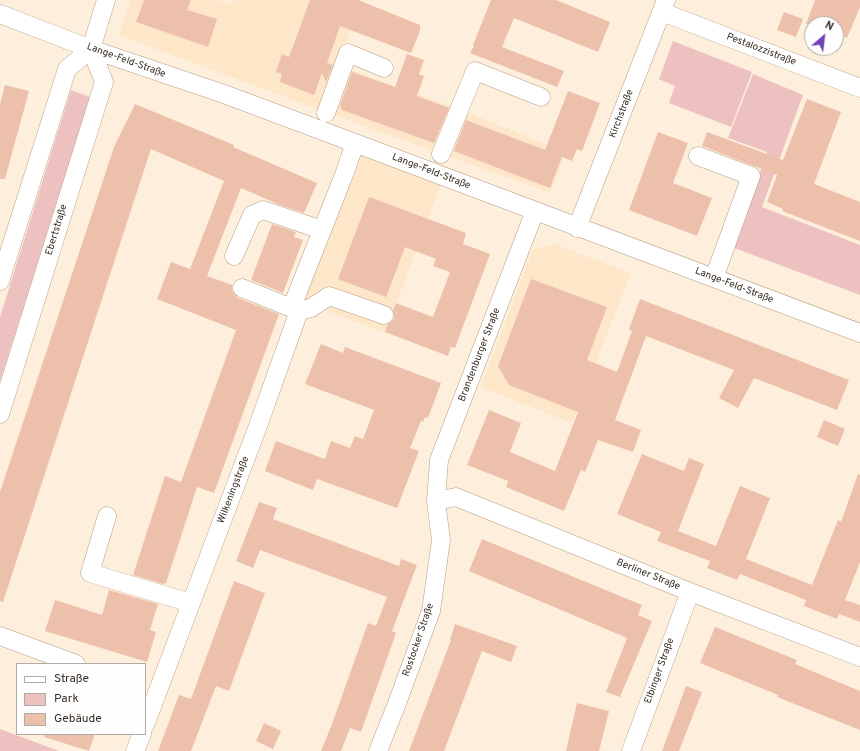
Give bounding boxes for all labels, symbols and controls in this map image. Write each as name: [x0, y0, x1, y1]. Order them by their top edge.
north arrow: [804, 16, 844, 56]
text: N: [822, 18, 836, 34]
street label: Pestalozzistraße: [724, 31, 798, 69]
street label: Lange-Feld-Straße: [85, 41, 167, 81]
street label: Kirchstraße: [607, 88, 637, 140]
street label: Lange-Feld-Straße: [390, 152, 472, 192]
street label: Ebertstraße: [44, 203, 70, 257]
street label: Lange-Feld-Straße: [693, 266, 775, 306]
street label: Brandenburger Straße: [457, 306, 503, 404]
street label: Wilkeningstraße: [216, 454, 252, 526]
street label: Berliner Straße: [614, 557, 682, 593]
street label: Rostocker Straße: [401, 602, 437, 678]
street label: Elbinger Straße: [643, 637, 677, 705]
legend: [16, 663, 146, 735]
text: Straße: [54, 671, 89, 687]
text: Park: [54, 691, 79, 707]
text: Gebäude: [54, 711, 102, 727]

